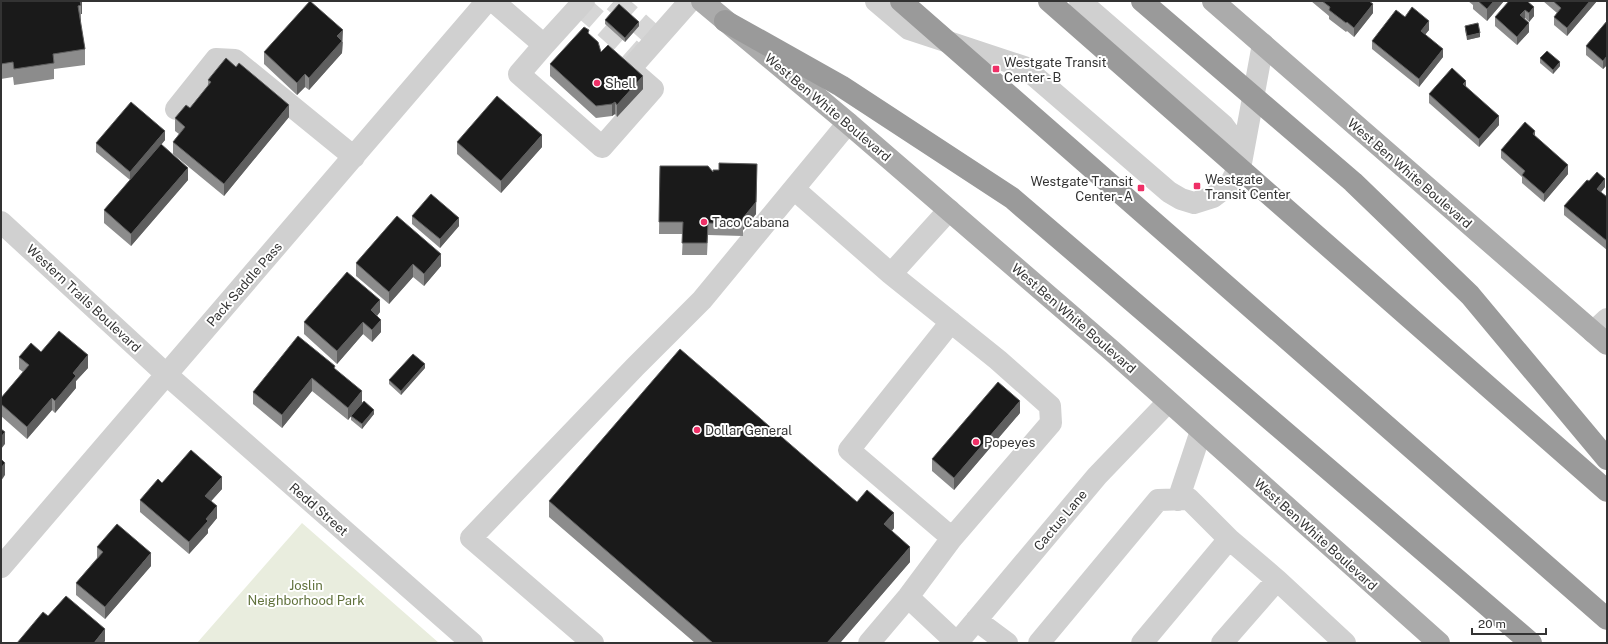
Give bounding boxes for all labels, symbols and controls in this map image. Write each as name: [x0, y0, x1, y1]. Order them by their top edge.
street label: West Ben White Boulevard: [762, 50, 894, 164]
place label: Westgate Transit Center - B: [1004, 55, 1107, 85]
marker: Westgate Transit Center - B: [991, 64, 1001, 74]
place label: Shell: [605, 76, 636, 91]
marker: Shell: [592, 78, 602, 88]
street label: West Ben White Boulevard: [1345, 115, 1475, 231]
place label: Westgate Transit Center: [1205, 172, 1291, 202]
place label: Westgate Transit Center - A: [1030, 174, 1133, 204]
marker: Westgate Transit Center: [1192, 181, 1202, 191]
marker: Westgate Transit Center - A: [1136, 183, 1146, 193]
place label: Taco Cabana: [712, 215, 789, 230]
marker: Taco Cabana: [699, 217, 709, 227]
street label: Pack Saddle Pass: [204, 239, 285, 330]
street label: Western Trails Boulevard: [24, 242, 144, 355]
street label: West Ben White Boulevard: [1009, 260, 1139, 376]
place label: Dollar General: [705, 423, 792, 438]
marker: Dollar General: [692, 425, 702, 435]
place label: Popeyes: [984, 435, 1035, 450]
marker: Popeyes: [971, 437, 981, 447]
street label: West Ben White Boulevard: [1251, 475, 1380, 593]
street label: Redd Street: [286, 480, 351, 539]
street label: Cactus Lane: [1031, 487, 1090, 554]
park label: Joslin Neighborhood Park: [248, 578, 364, 608]
scale bar: [1472, 610, 1546, 636]
text: 20 m: [1478, 617, 1506, 631]

